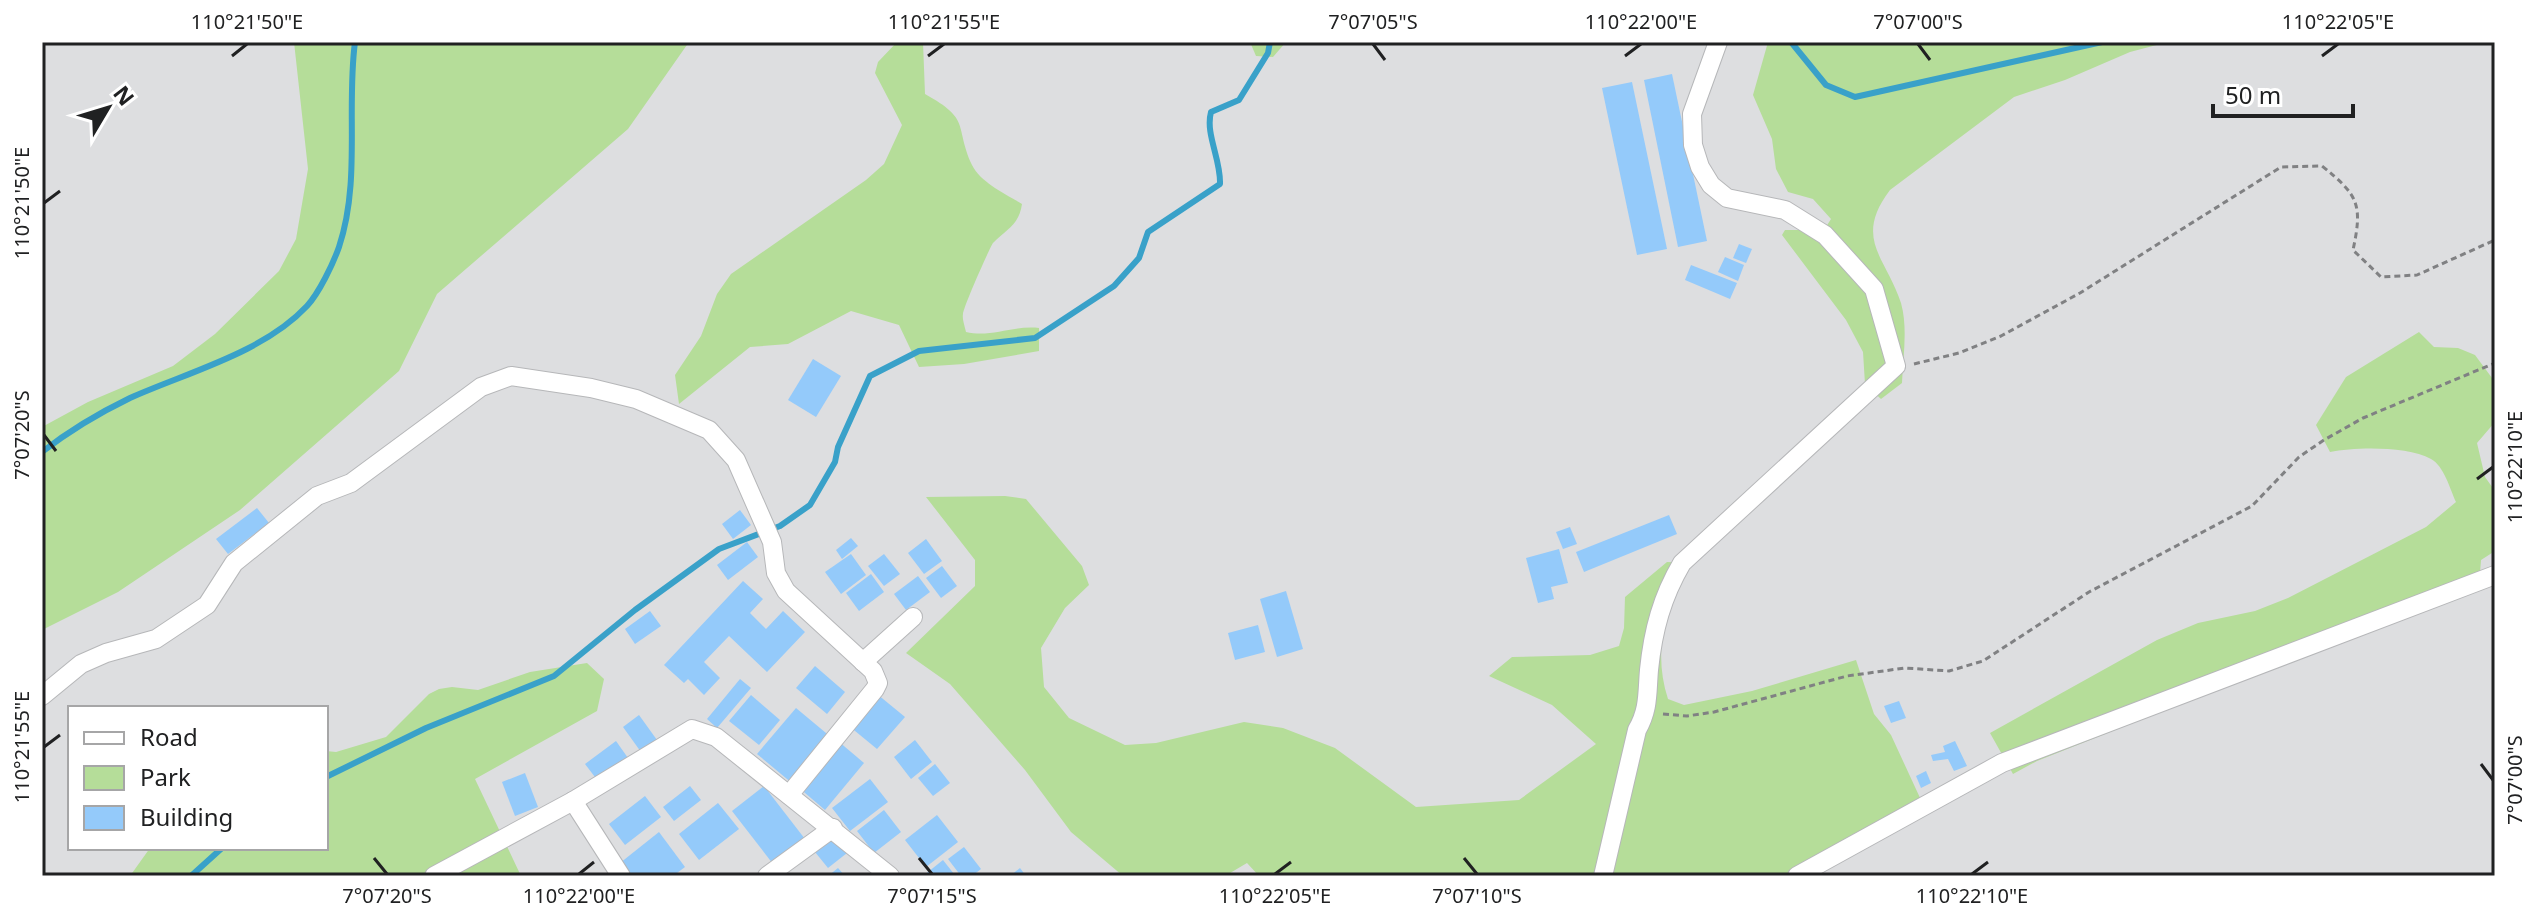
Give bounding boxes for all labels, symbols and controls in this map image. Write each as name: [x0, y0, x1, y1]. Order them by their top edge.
text: 110°21'50"E: [191, 8, 303, 35]
text: 110°21'55"E: [888, 8, 1000, 35]
text: 7°07'05"S: [1328, 8, 1418, 35]
text: 110°22'00"E: [1585, 8, 1697, 35]
text: 7°07'00"S: [1873, 8, 1963, 35]
text: 110°22'05"E: [2282, 8, 2394, 35]
north arrow: [68, 68, 148, 148]
scale bar: [2213, 68, 2353, 118]
text: 50 m: [2225, 78, 2281, 111]
text: N: [107, 79, 142, 111]
text: 110°21'50"E: [8, 147, 35, 259]
text: 7°07'20"S: [8, 390, 35, 480]
text: 110°22'10"E: [2501, 411, 2528, 523]
text: 110°21'55"E: [8, 691, 35, 803]
legend: [68, 706, 328, 850]
text: Road: [140, 720, 198, 753]
text: 7°07'00"S: [2501, 735, 2528, 825]
text: Park: [140, 760, 191, 793]
text: Building: [140, 800, 233, 833]
text: 7°07'20"S: [342, 882, 432, 909]
text: 110°22'00"E: [523, 882, 635, 909]
text: 7°07'15"S: [887, 882, 977, 909]
text: 110°22'05"E: [1219, 882, 1331, 909]
text: 7°07'10"S: [1432, 882, 1522, 909]
text: 110°22'10"E: [1916, 882, 2028, 909]

